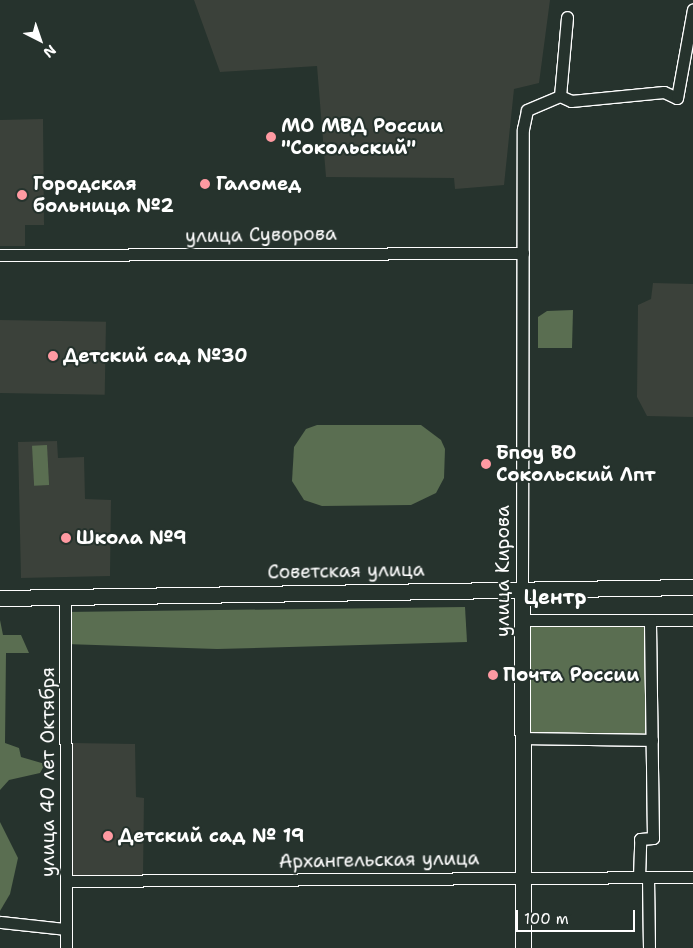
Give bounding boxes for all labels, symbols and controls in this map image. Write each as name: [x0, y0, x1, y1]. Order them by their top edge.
north arrow: [15, 15, 65, 65]
text: N: [40, 41, 60, 62]
place label: МО МВД России "Сокольский": [281, 115, 443, 159]
marker: МО МВД России "Сокольский": [265, 131, 277, 143]
place label: Городская больница №2: [33, 173, 174, 217]
place label: Галомед: [216, 173, 301, 195]
marker: Галомед: [198, 177, 212, 191]
marker: Городская больница №2: [15, 188, 29, 202]
street label: улица Суворова: [185, 222, 337, 248]
place label: Детский сад №30: [63, 345, 248, 367]
marker: Детский сад №30: [47, 350, 59, 362]
place label: Бпоу ВО Сокольский Лпт: [496, 442, 656, 486]
marker: Бпоу ВО Сокольский Лпт: [480, 458, 492, 470]
street label: улица Кирова: [492, 505, 514, 637]
place label: Школа №9: [76, 527, 187, 549]
marker: Школа №9: [60, 532, 72, 544]
street label: Советская улица: [267, 558, 425, 584]
district label: Центр: [523, 585, 587, 609]
place label: Почта России: [503, 664, 640, 686]
street label: улица 40 лет Октября: [37, 667, 59, 877]
marker: Почта России: [487, 669, 499, 681]
place label: Детский сад № 19: [118, 825, 304, 847]
marker: Детский сад № 19: [102, 830, 114, 842]
street label: Архангельская улица: [278, 847, 480, 873]
scale bar: [518, 900, 637, 932]
text: 100 m: [524, 909, 569, 929]

